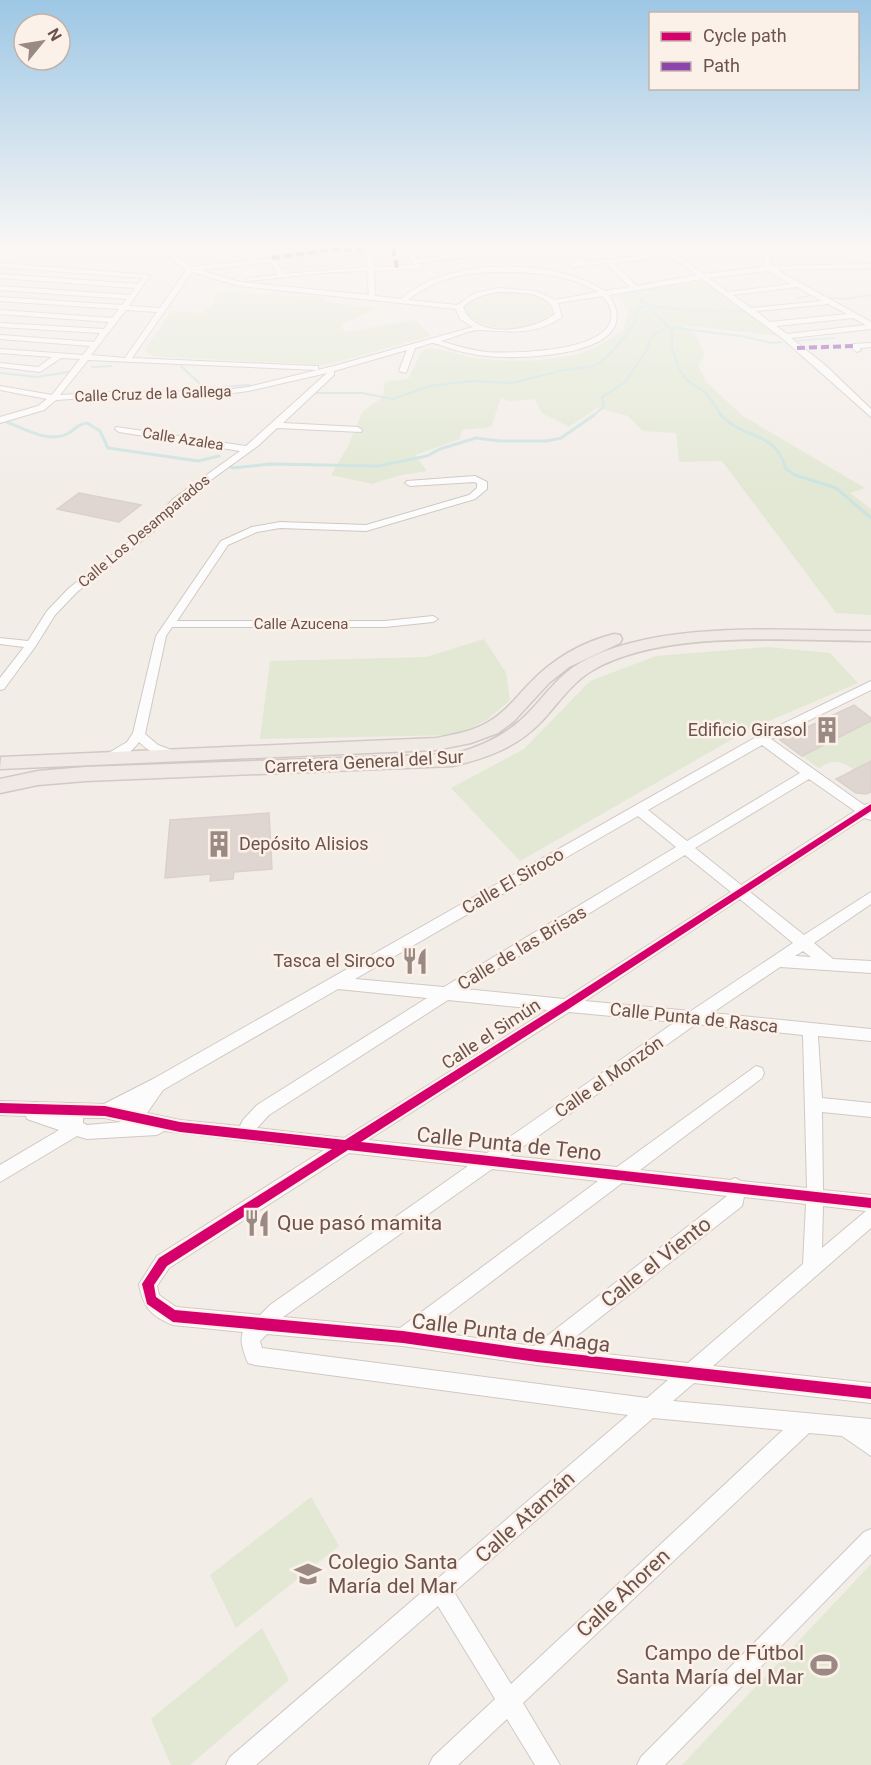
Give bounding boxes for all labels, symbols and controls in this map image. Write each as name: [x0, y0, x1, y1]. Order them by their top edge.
north arrow: [12, 12, 72, 72]
legend: [649, 12, 859, 90]
text: N: [44, 25, 66, 44]
text: Cycle path: [703, 25, 787, 46]
text: Path: [703, 55, 740, 76]
street label: Calle Cruz de la Gallega: [74, 382, 232, 406]
street label: Calle Azalea: [141, 424, 225, 454]
street label: Calle Los Desamparados: [75, 471, 213, 591]
street label: Calle Azucena: [254, 615, 348, 633]
building icon: Edificio Girasol: [812, 715, 842, 745]
place label: Edificio Girasol: [688, 719, 807, 740]
street label: Carretera General del Sur: [264, 746, 464, 777]
building icon: Depósito Alisios: [204, 829, 234, 859]
place label: Depósito Alisios: [239, 833, 369, 854]
street label: Calle El Siroco: [458, 843, 567, 918]
street label: Calle de las Brisas: [454, 901, 590, 994]
restaurant icon: Tasca el Siroco: [400, 946, 430, 976]
place label: Tasca el Siroco: [273, 950, 395, 971]
street label: Calle el Simún: [437, 994, 544, 1073]
street label: Calle Punta de Rasca: [609, 998, 779, 1037]
street label: Calle el Monzón: [550, 1031, 667, 1122]
street label: Calle Punta de Teno: [415, 1122, 603, 1166]
restaurant icon: Que pasó mamita: [242, 1208, 272, 1238]
place label: Que pasó mamita: [277, 1211, 442, 1235]
street label: Calle el Viento: [596, 1212, 716, 1312]
street label: Calle Punta de Anaga: [410, 1309, 612, 1357]
street label: Calle Atamán: [471, 1466, 579, 1568]
street label: Calle Ahoren: [571, 1544, 675, 1642]
place label: Colegio Santa María del Mar: [328, 1550, 458, 1598]
school or university icon: Colegio Santa María del Mar: [293, 1559, 323, 1589]
place label: Campo de Fútbol Santa María del Mar: [616, 1641, 804, 1689]
sports icon: Campo de Fútbol Santa María del Mar: [809, 1650, 839, 1680]

